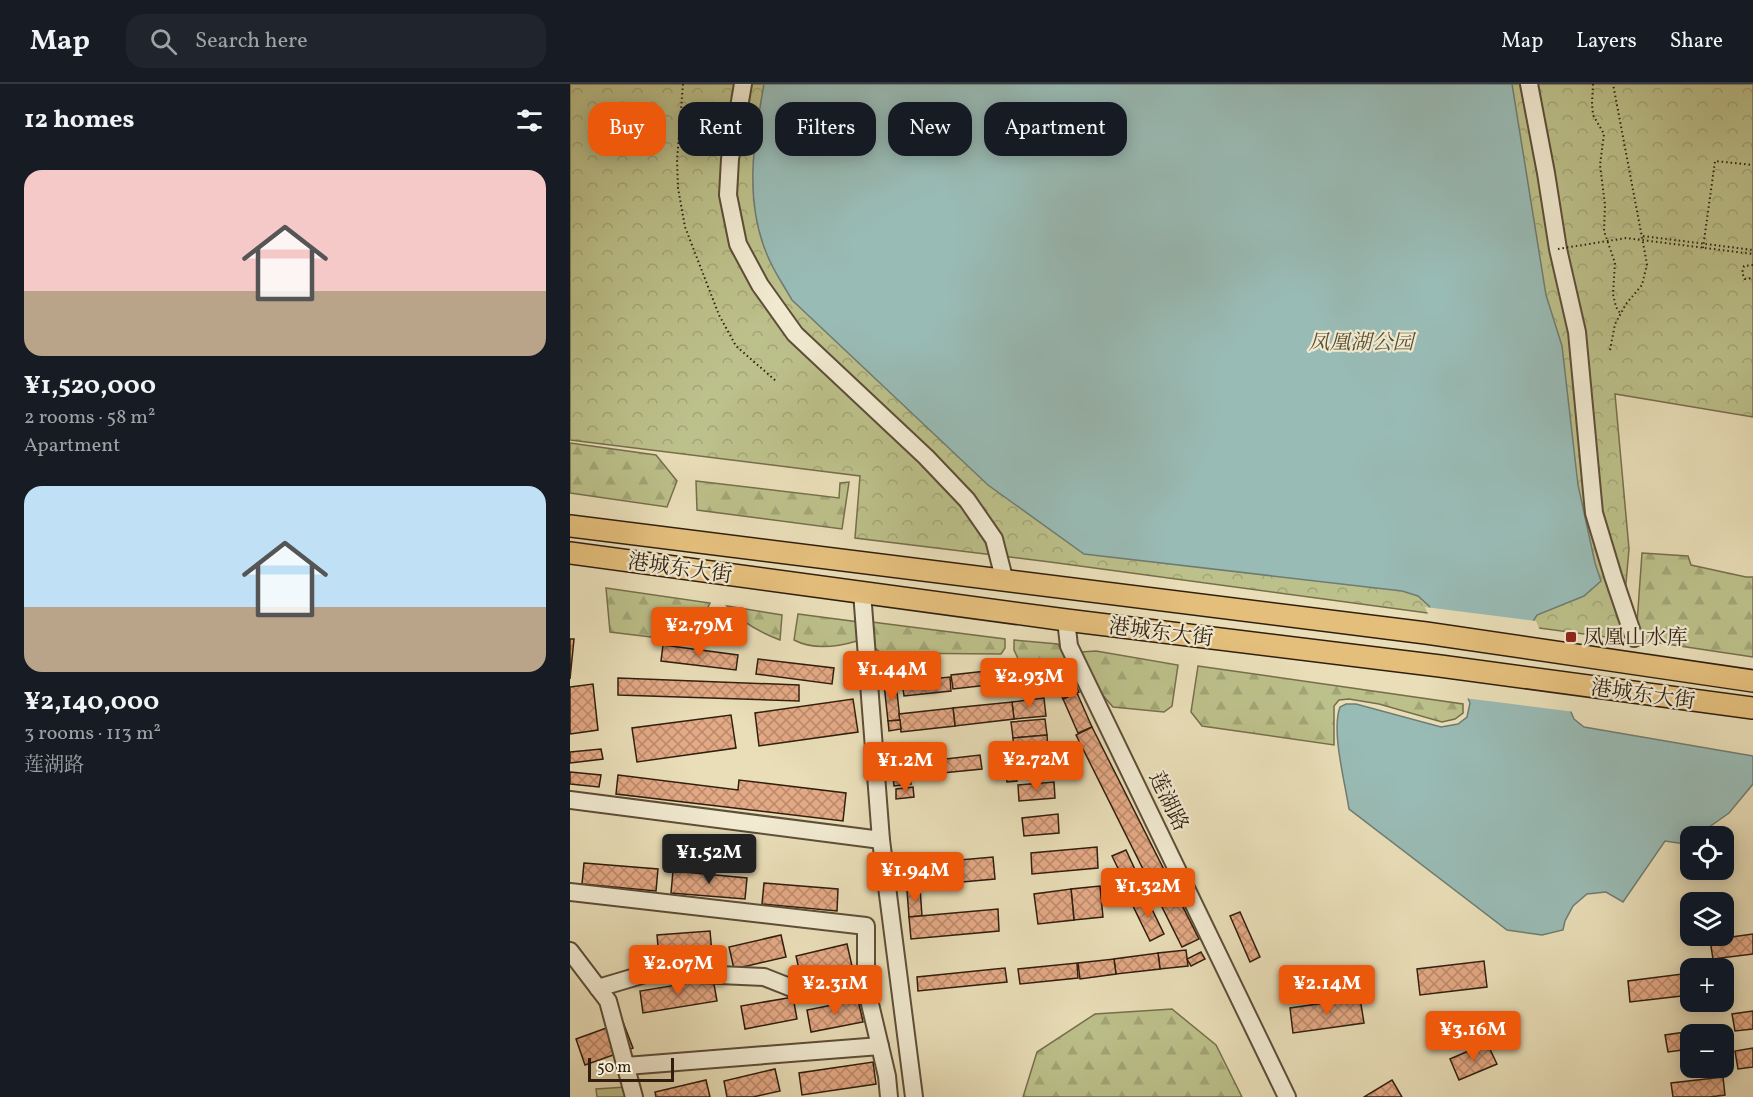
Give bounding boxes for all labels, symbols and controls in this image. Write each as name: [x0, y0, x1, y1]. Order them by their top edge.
search box: [126, 14, 546, 68]
text: Map: [30, 22, 90, 61]
icon: search: [147, 25, 180, 58]
text: Search here: [195, 26, 308, 57]
text: Map: [1501, 27, 1543, 56]
text: Layers: [1576, 27, 1637, 56]
text: Share: [1670, 27, 1723, 56]
text: 12 homes: [24, 102, 135, 138]
chip: Buy: [588, 102, 666, 156]
chip: Rent: [678, 102, 763, 156]
chip: Filters: [775, 102, 876, 156]
chip: New: [888, 102, 972, 156]
chip: Apartment: [984, 102, 1127, 156]
icon: filters: [513, 104, 546, 137]
icon: home: [231, 209, 339, 317]
park label: 凤凰湖公园: [1309, 329, 1416, 358]
text: ¥1,520,000: [24, 368, 156, 404]
text: 2 rooms · 58 m²: [24, 404, 155, 432]
text: Apartment: [24, 432, 120, 460]
icon: home: [231, 525, 339, 633]
street label: 港城东大街: [626, 548, 734, 591]
pin: ¥2.79M: [650, 607, 748, 658]
text: ¥2.79M: [665, 612, 733, 640]
street label: 港城东大街: [1107, 613, 1215, 654]
place label: 凤凰山水库: [1583, 624, 1688, 653]
marker: 凤凰山水库: [1564, 630, 1578, 644]
pin: ¥1.44M: [843, 651, 941, 702]
text: ¥1.44M: [857, 656, 927, 684]
pin: ¥2.93M: [980, 658, 1078, 709]
text: ¥2.93M: [994, 663, 1064, 691]
street label: 港城东大街: [1589, 674, 1697, 717]
text: ¥2,140,000: [24, 684, 159, 720]
text: 3 rooms · 113 m²: [24, 720, 161, 748]
pin: ¥2.72M: [987, 741, 1085, 792]
pin: ¥1.2M: [863, 742, 947, 793]
text: ¥2.72M: [1002, 746, 1070, 774]
text: ¥1.2M: [877, 747, 933, 775]
text: 莲湖路: [24, 752, 84, 780]
street label: 莲湖路: [1141, 767, 1194, 836]
map controls: [1680, 826, 1734, 1078]
button: locate: [1680, 826, 1734, 880]
pin: ¥1.52M: [660, 834, 758, 885]
text: ¥1.52M: [676, 839, 742, 867]
pin: ¥1.94M: [866, 852, 964, 903]
text: ¥1.94M: [881, 857, 949, 885]
pin: ¥1.32M: [1099, 868, 1197, 919]
text: ¥1.32M: [1115, 873, 1181, 901]
button: layers: [1680, 892, 1734, 946]
pin: ¥2.07M: [629, 945, 727, 996]
text: ¥2.07M: [643, 950, 713, 978]
button: +: [1680, 958, 1734, 1012]
pin: ¥2.31M: [786, 965, 884, 1016]
pin: ¥2.14M: [1278, 965, 1376, 1016]
text: ¥2.31M: [802, 970, 868, 998]
text: ¥2.14M: [1293, 970, 1361, 998]
pin: ¥3.16M: [1424, 1011, 1522, 1062]
text: ¥3.16M: [1440, 1016, 1506, 1044]
button: −: [1680, 1024, 1734, 1078]
scale bar: [588, 1055, 674, 1082]
text: 50 m: [597, 1057, 631, 1079]

